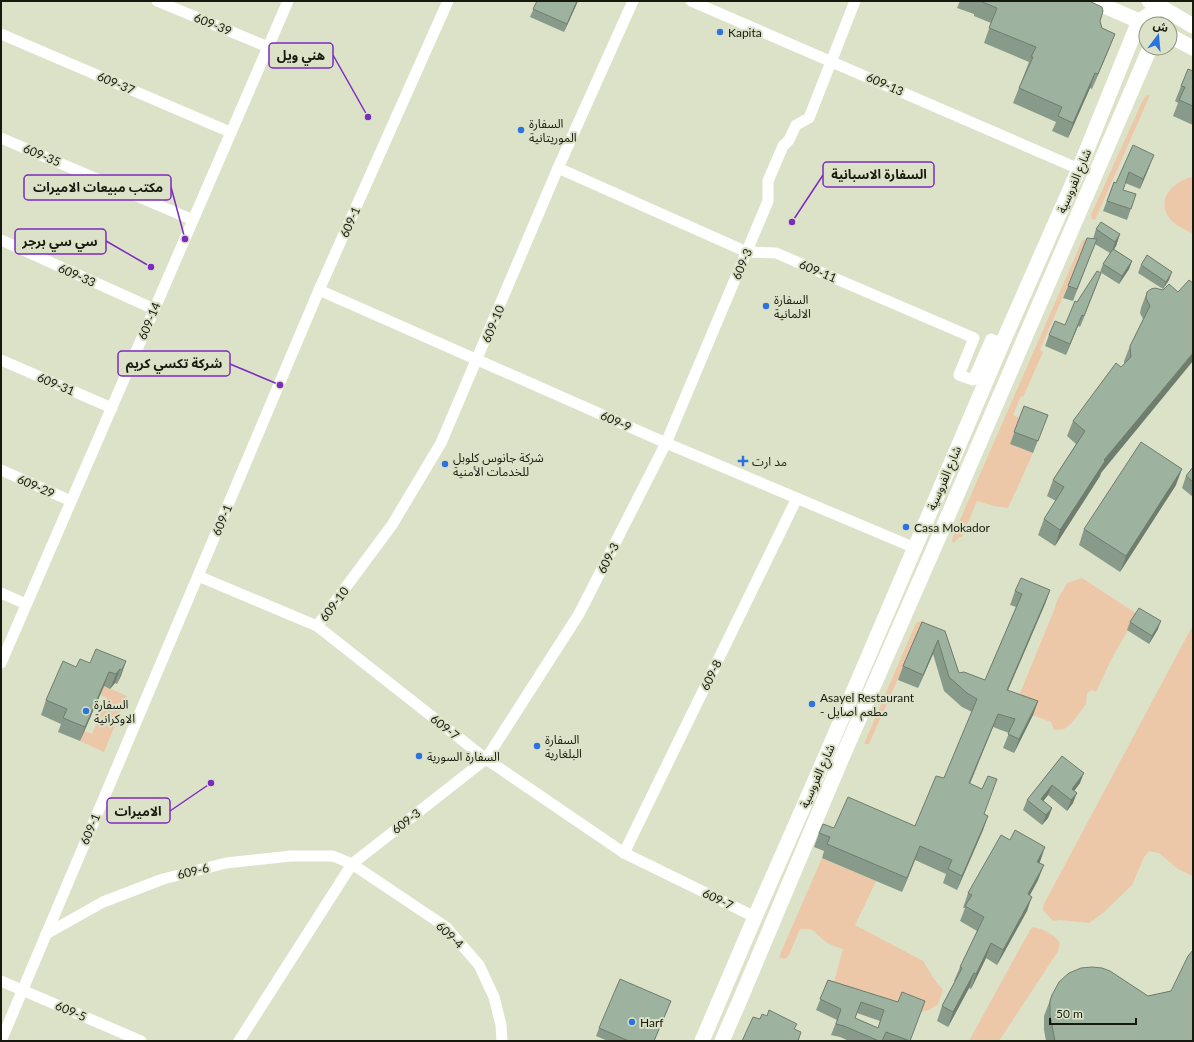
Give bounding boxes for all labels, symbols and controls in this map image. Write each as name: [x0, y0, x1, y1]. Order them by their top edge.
street label: 609-39: [192, 10, 234, 38]
north arrow: [1138, 16, 1178, 56]
text: ش: [1152, 18, 1170, 35]
place label: Kapita: [728, 25, 762, 40]
marker: Kapita: [715, 27, 725, 37]
callout: هني ويل: [269, 43, 333, 68]
text: هني ويل: [277, 47, 325, 66]
street label: 609-37: [95, 68, 137, 98]
street label: 609-13: [864, 69, 906, 99]
place label: السفارة الموريتانية: [529, 116, 577, 145]
marker: السفارة الموريتانية: [516, 125, 526, 135]
street label: 609-35: [21, 140, 63, 170]
street label: شارع الفروسية: [1054, 147, 1096, 216]
callout: السفارة الاسبانية: [823, 162, 934, 187]
text: السفارة الاسبانية: [831, 166, 927, 182]
callout: مكتب مبيعات الاميرات: [24, 175, 171, 200]
text: مكتب مبيعات الاميرات: [33, 179, 163, 195]
street label: 609-1: [337, 204, 363, 240]
callout: سي سي برجر: [15, 229, 106, 254]
text: سي سي برجر: [21, 233, 98, 252]
street label: 609-3: [729, 246, 755, 282]
street label: 609-11: [797, 256, 839, 286]
street label: 609-33: [56, 260, 98, 290]
place label: السفارة الالمانية: [774, 292, 811, 321]
street label: 609-14: [134, 300, 164, 342]
marker: السفارة الالمانية: [761, 301, 771, 311]
street label: 609-10: [478, 303, 508, 345]
callout: شركة تكسي كريم: [118, 351, 230, 376]
text: شركة تكسي كريم: [126, 355, 222, 374]
street label: 609-31: [35, 369, 77, 399]
street label: 609-9: [598, 408, 634, 434]
street label: شارع الفروسية: [924, 444, 966, 513]
place label: شركة جانوس كلوبل للخدمات الأمنية: [453, 450, 544, 479]
place label: مد ارت: [752, 454, 787, 469]
marker: مد ارت: [737, 455, 749, 467]
marker: شركة جانوس كلوبل للخدمات الأمنية: [440, 459, 450, 469]
street label: 609-29: [15, 471, 57, 501]
street label: 609-1: [209, 502, 235, 538]
place label: Casa Mokador: [914, 520, 991, 535]
marker: Casa Mokador: [901, 522, 911, 532]
street label: 609-3: [594, 540, 622, 576]
street label: 609-10: [316, 584, 352, 624]
street label: 609-8: [697, 657, 725, 693]
place label: Asayel Restaurant - مطعم اصايل: [820, 690, 915, 721]
place label: السفارة الاوكرانية: [94, 697, 135, 726]
marker: Asayel Restaurant - مطعم اصايل: [807, 699, 817, 709]
marker: السفارة الاوكرانية: [81, 706, 91, 716]
street label: 609-7: [428, 711, 462, 743]
place label: السفارة البلغارية: [545, 732, 582, 761]
marker: السفارة البلغارية: [532, 741, 542, 751]
street label: شارع الفروسية: [796, 742, 840, 811]
place label: السفارة السورية: [427, 749, 500, 764]
marker: السفارة السورية: [414, 751, 424, 761]
callout: الاميرات: [107, 798, 170, 823]
text: الاميرات: [114, 803, 162, 819]
street label: 609-3: [389, 805, 423, 837]
street label: 609-1: [77, 811, 103, 847]
street label: 609-6: [176, 860, 211, 882]
street label: 609-7: [700, 885, 736, 913]
street label: 609-4: [433, 918, 467, 952]
street label: 609-5: [53, 998, 89, 1024]
scale bar: [1050, 1000, 1136, 1026]
text: 50 m: [1056, 1006, 1083, 1021]
place label: Harf: [640, 1015, 664, 1030]
marker: Harf: [627, 1017, 637, 1027]

